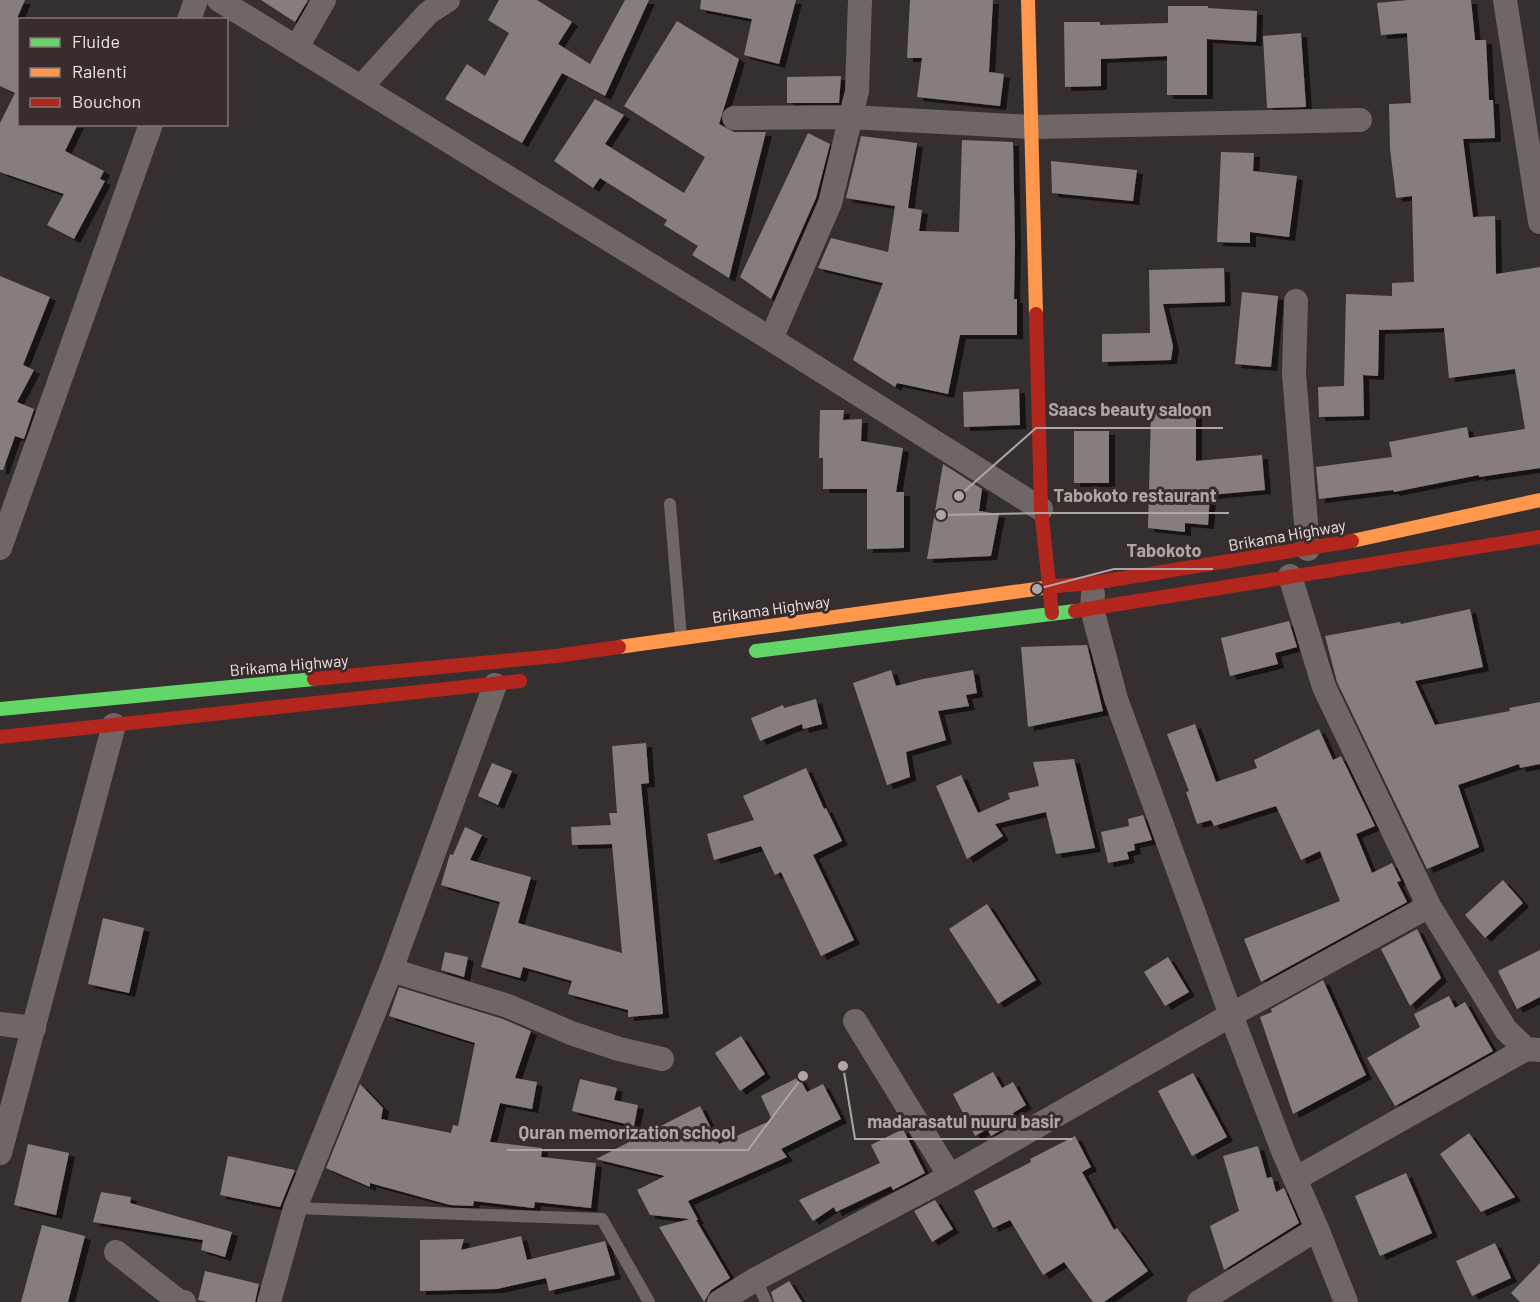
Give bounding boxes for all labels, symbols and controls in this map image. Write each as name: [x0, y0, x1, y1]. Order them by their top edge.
legend: [18, 18, 228, 126]
text: Fluide: [72, 30, 120, 52]
text: Ralenti: [72, 60, 127, 82]
text: Bouchon: [72, 90, 141, 112]
callout: Saacs beauty saloon: [1036, 392, 1223, 428]
text: Saacs beauty saloon: [1048, 398, 1212, 420]
callout: Tabokoto restaurant: [1042, 477, 1229, 513]
text: Tabokoto restaurant: [1054, 484, 1217, 506]
street label: Brikama Highway: [1227, 515, 1348, 554]
callout: Tabokoto: [1114, 533, 1213, 569]
text: Tabokoto: [1127, 539, 1201, 561]
street label: Brikama Highway: [711, 591, 832, 626]
street label: Brikama Highway: [229, 650, 350, 679]
callout: madarasatul nuuru basir: [855, 1103, 1072, 1139]
text: madarasatul nuuru basir: [867, 1110, 1061, 1132]
callout: Quran memorization school: [507, 1114, 748, 1150]
text: Quran memorization school: [519, 1121, 735, 1143]

